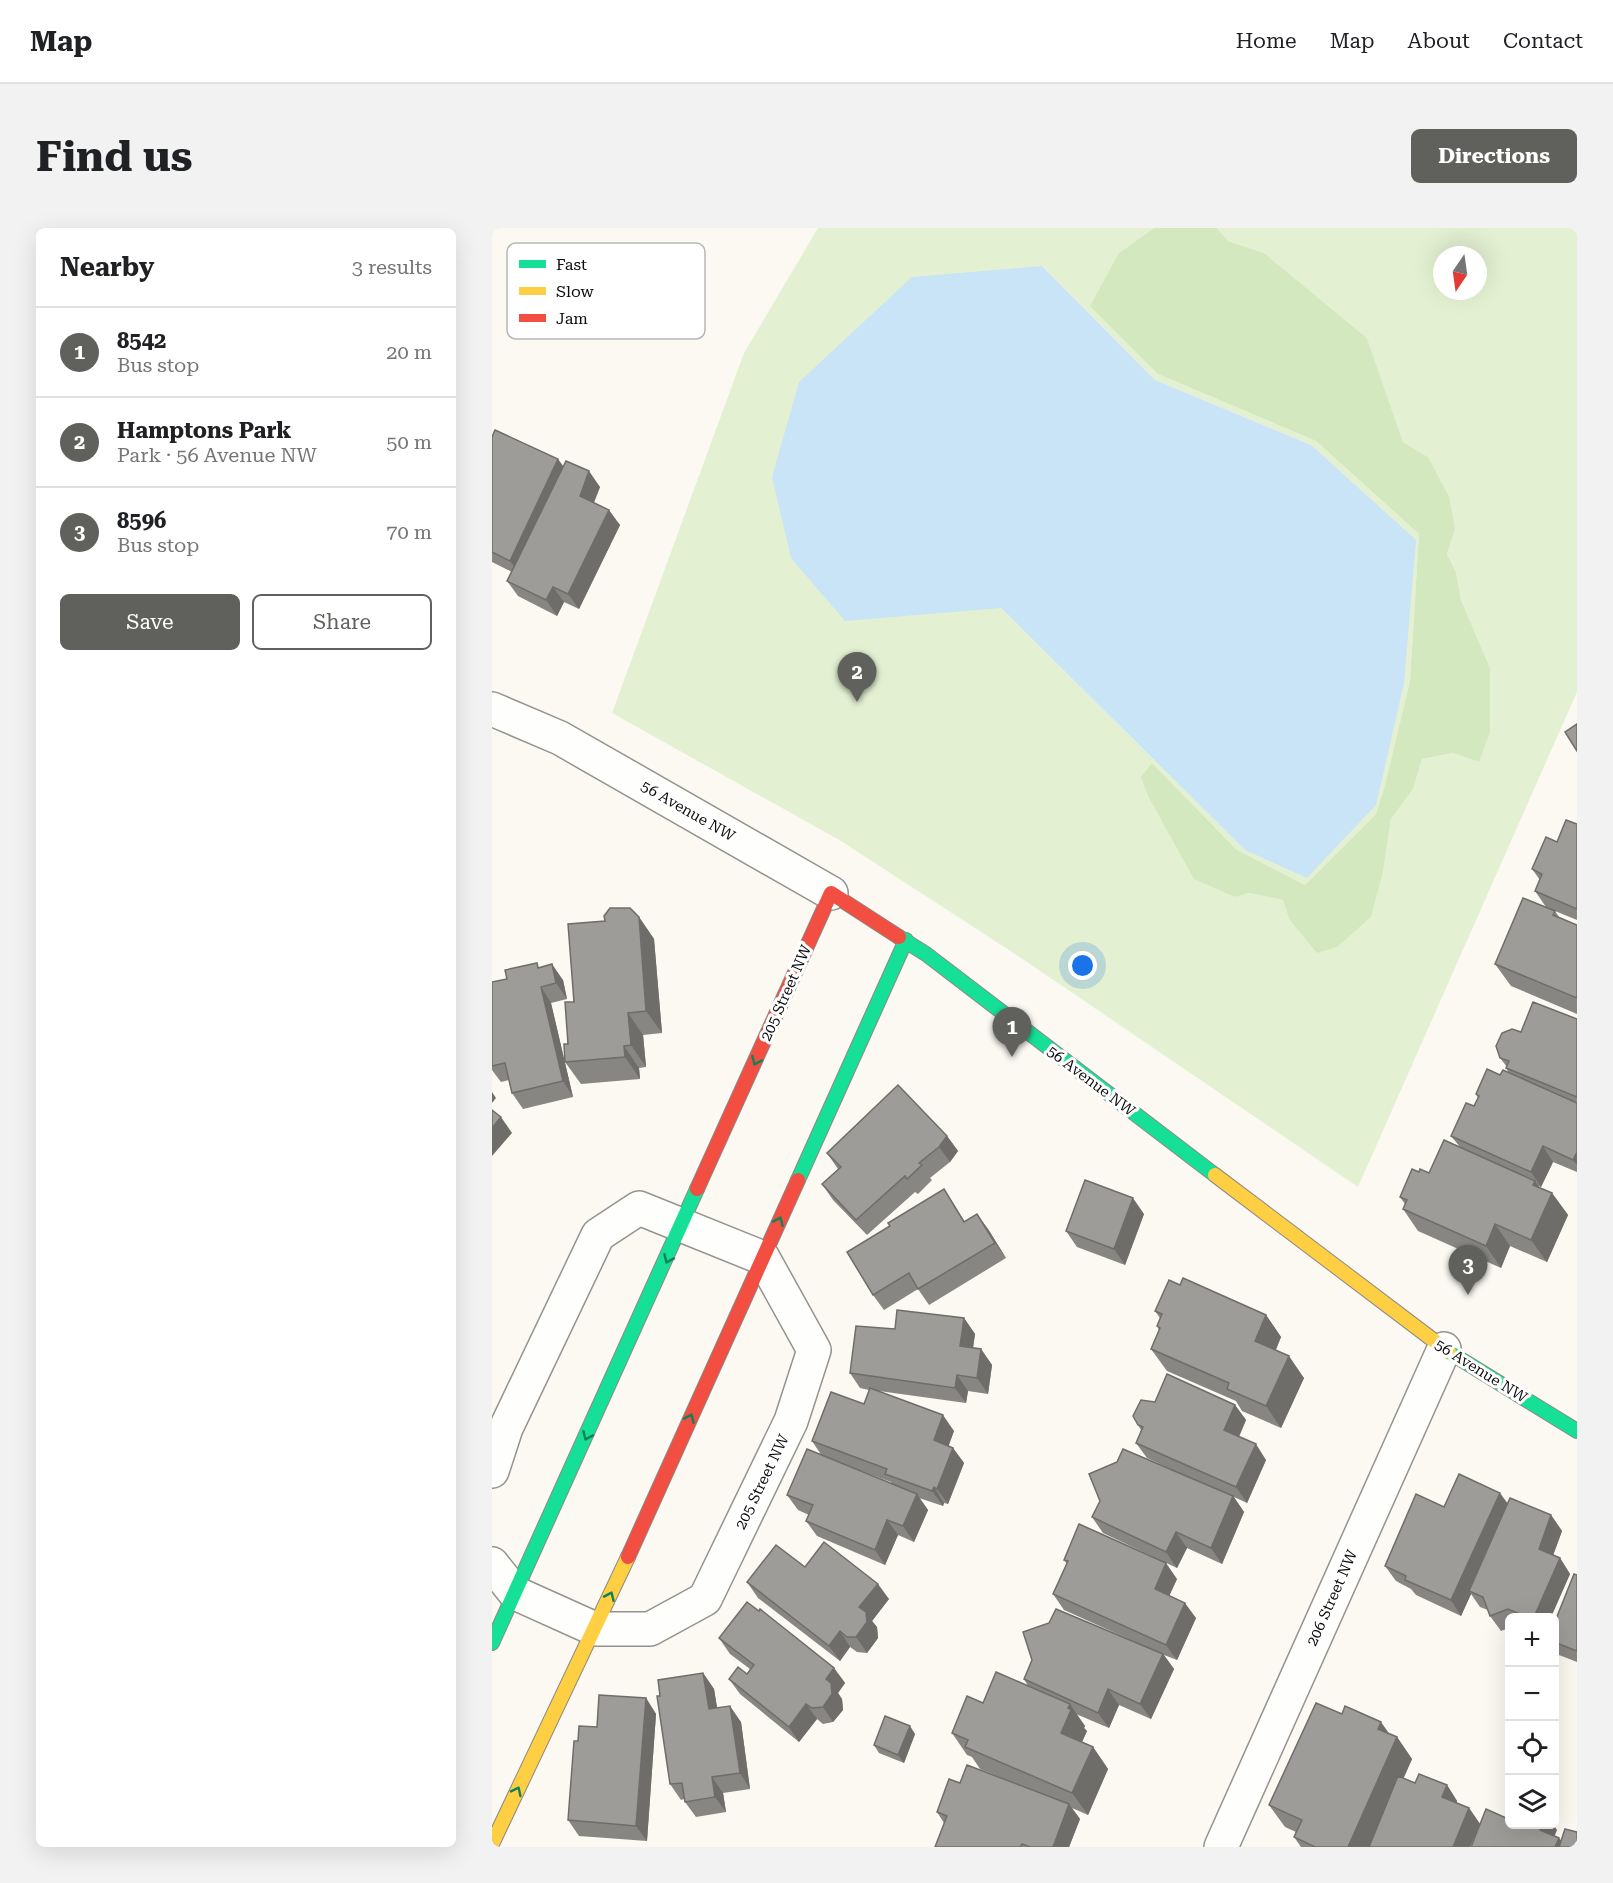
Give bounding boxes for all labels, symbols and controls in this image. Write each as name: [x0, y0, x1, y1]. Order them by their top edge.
text: Map: [30, 25, 92, 58]
text: Home: [1236, 29, 1297, 53]
text: Map: [1330, 29, 1375, 53]
text: About: [1408, 29, 1470, 53]
text: Contact: [1503, 29, 1583, 53]
button: Directions: [1411, 129, 1577, 183]
text: Find us: [36, 132, 193, 181]
legend: [507, 243, 705, 339]
north arrow: [1433, 246, 1487, 300]
text: Nearby: [60, 252, 154, 282]
text: 3 results: [352, 255, 432, 279]
text: Fast: [556, 255, 587, 274]
text: Slow: [556, 282, 594, 301]
text: Jam: [556, 309, 588, 328]
text: 8542: [117, 328, 166, 353]
text: 1: [74, 340, 85, 364]
text: 20 m: [386, 340, 432, 364]
text: Bus stop: [117, 353, 199, 377]
text: Hamptons Park: [117, 418, 292, 443]
text: 2: [74, 430, 85, 454]
text: 50 m: [386, 430, 432, 454]
text: Park · 56 Avenue NW: [117, 443, 317, 467]
text: 8596: [117, 508, 166, 533]
text: 3: [74, 520, 85, 544]
text: 70 m: [386, 520, 432, 544]
text: Bus stop: [117, 533, 199, 557]
button: Save: [60, 594, 240, 650]
button: Share: [252, 594, 432, 650]
pin: 2: [838, 652, 877, 702]
street label: 56 Avenue NW: [638, 777, 739, 846]
street label: 205 Street NW: [757, 942, 815, 1044]
your location: [1068, 951, 1097, 980]
pin: 1: [992, 1008, 1032, 1057]
street label: 56 Avenue NW: [1044, 1042, 1139, 1120]
one-way arrow: [751, 1055, 763, 1066]
one-way arrow: [772, 1217, 784, 1228]
pin: 3: [1448, 1246, 1488, 1295]
one-way arrow: [663, 1252, 675, 1263]
street label: 56 Avenue NW: [1432, 1335, 1531, 1407]
one-way arrow: [683, 1414, 695, 1425]
one-way arrow: [582, 1430, 594, 1441]
street label: 205 Street NW: [731, 1431, 793, 1532]
street label: 206 Street NW: [1303, 1547, 1361, 1649]
one-way arrow: [603, 1591, 615, 1602]
map controls: [1505, 1613, 1559, 1829]
button: +: [1505, 1613, 1559, 1667]
button: −: [1505, 1667, 1559, 1721]
button: locate: [1505, 1721, 1559, 1775]
button: layers: [1505, 1775, 1559, 1829]
one-way arrow: [510, 1786, 522, 1797]

